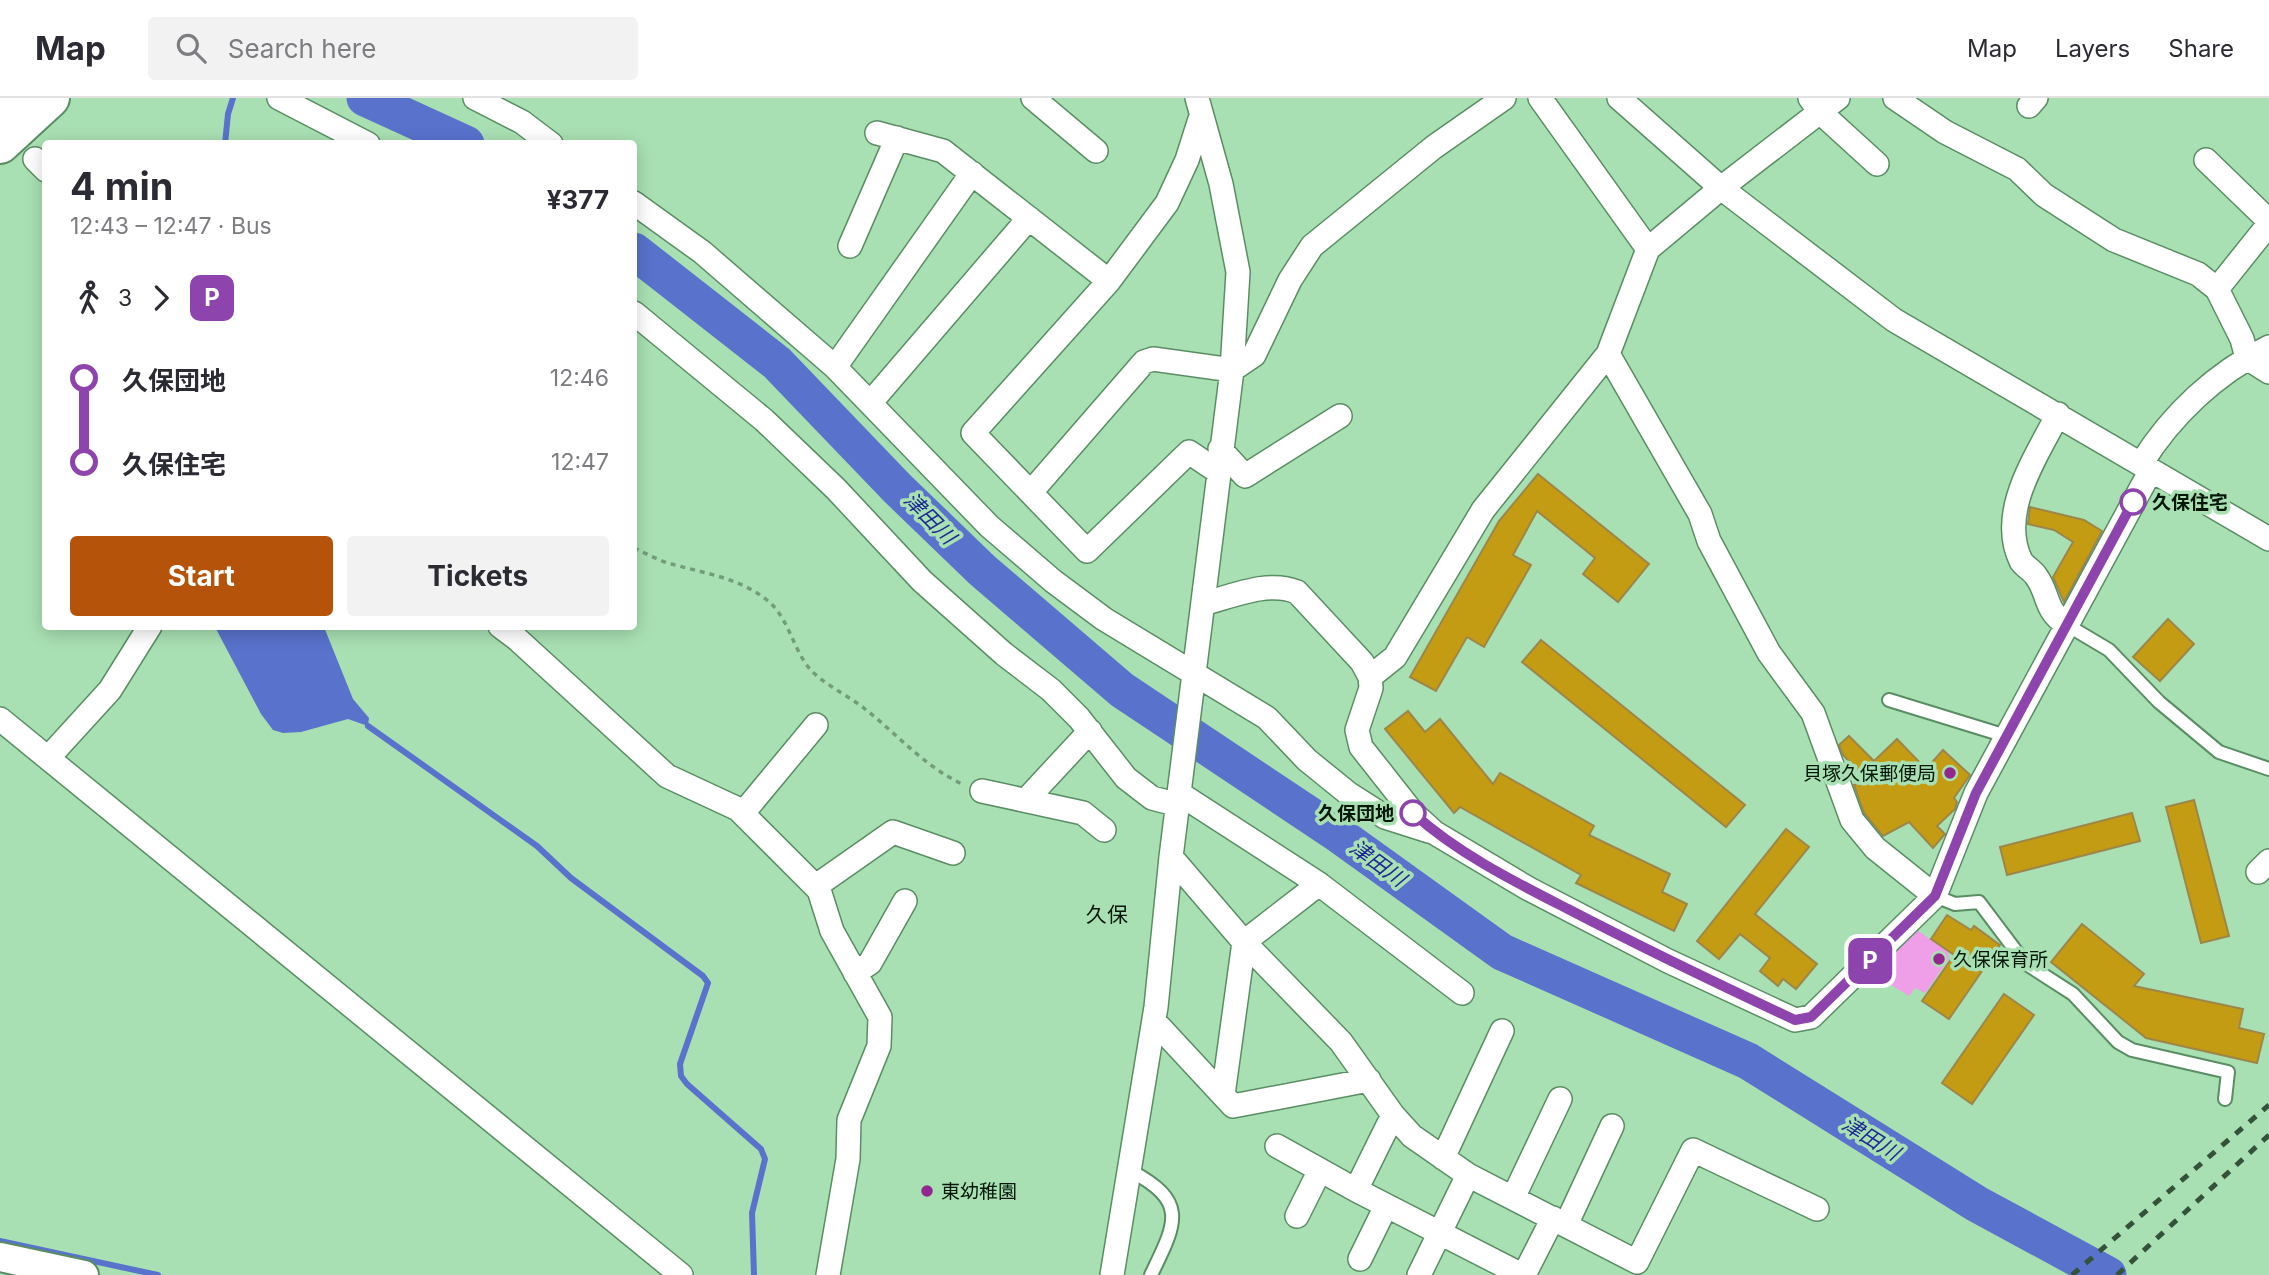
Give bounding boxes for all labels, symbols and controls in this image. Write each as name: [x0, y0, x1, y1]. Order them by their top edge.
search box: [148, 17, 638, 80]
text: Map: [35, 28, 106, 68]
icon: search: [172, 29, 210, 67]
text: Search here: [228, 33, 376, 64]
text: Map: [1967, 34, 2017, 63]
text: Layers: [2055, 34, 2130, 63]
text: Share: [2168, 34, 2234, 63]
text: 4 min: [70, 163, 173, 209]
text: ¥377: [547, 184, 609, 215]
text: 12:43 – 12:47 · Bus: [70, 212, 272, 240]
icon: walk: [70, 279, 108, 317]
icon: forward: [142, 279, 180, 317]
text: P: [204, 283, 220, 312]
text: 3: [118, 284, 132, 312]
text: 12:46: [550, 364, 609, 392]
text: 久保団地: [122, 365, 226, 396]
text: 12:47: [551, 448, 609, 476]
text: 久保住宅: [122, 449, 226, 480]
water label: 津田川: [899, 487, 963, 551]
marker: 久保住宅: [2120, 489, 2146, 515]
place label: 久保住宅: [2152, 491, 2228, 514]
button: Start: [70, 536, 333, 616]
button: Tickets: [347, 536, 609, 616]
place label: 貝塚久保郵便局: [1803, 762, 1936, 785]
marker: 貝塚久保郵便局: [1942, 765, 1958, 781]
marker: 久保団地: [1400, 800, 1426, 826]
place label: 久保団地: [1318, 802, 1394, 825]
water label: 津田川: [1345, 834, 1412, 893]
district label: 久保: [1086, 902, 1128, 927]
line badge: P: [1847, 938, 1893, 984]
text: P: [1862, 946, 1878, 975]
place label: 久保保育所: [1953, 948, 2048, 971]
marker: 久保保育所: [1931, 951, 1947, 967]
water label: 津田川: [1838, 1111, 1906, 1166]
place label: 東幼稚園: [941, 1180, 1017, 1203]
marker: 東幼稚園: [919, 1183, 935, 1199]

